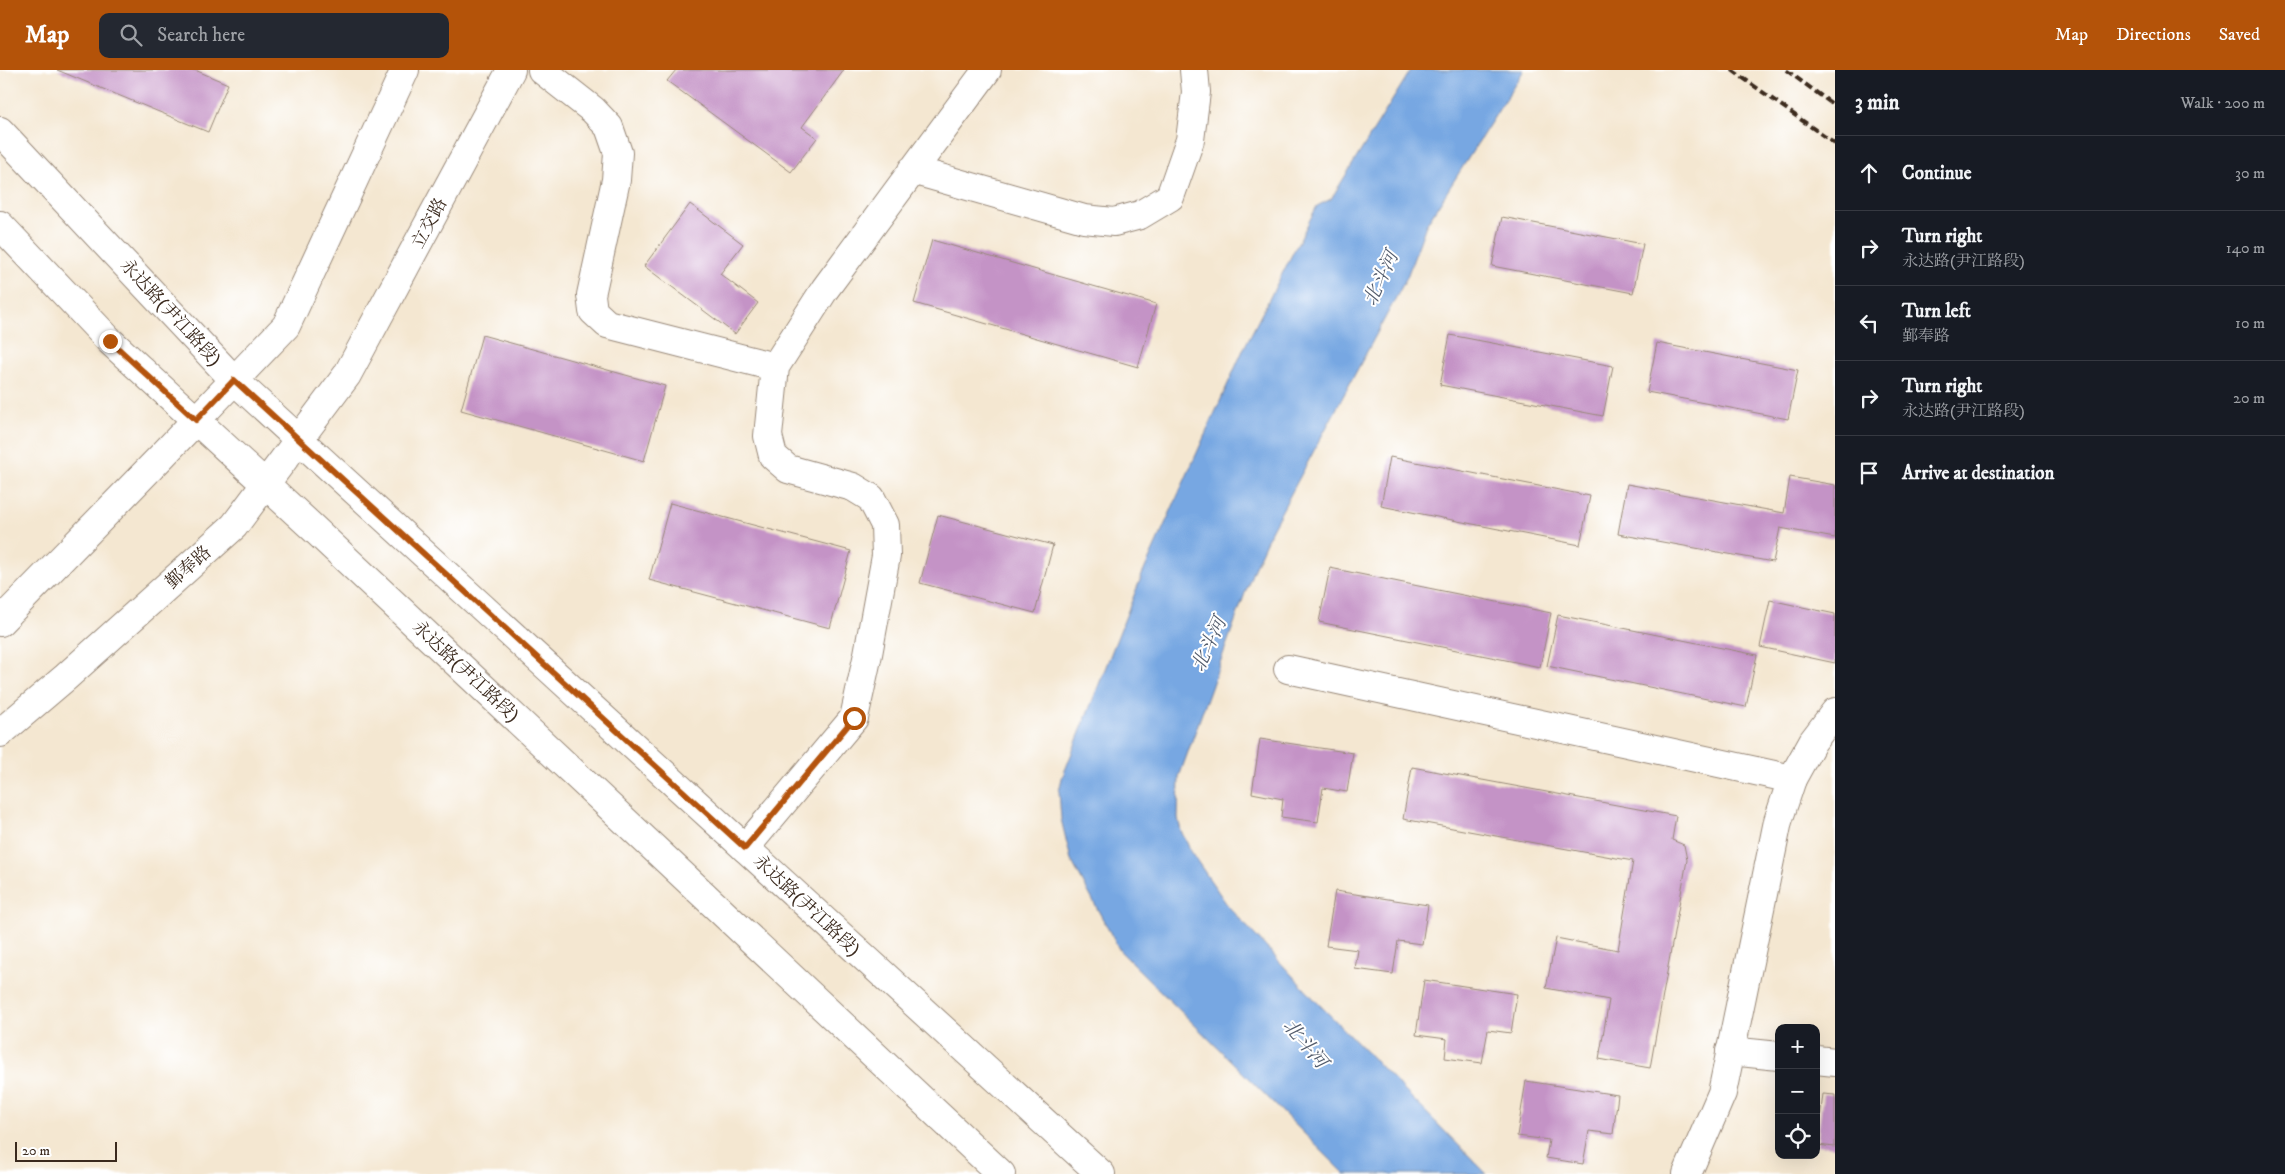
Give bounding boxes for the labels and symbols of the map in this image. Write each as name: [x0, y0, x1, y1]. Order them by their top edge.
street label: 立交路: [407, 194, 452, 252]
water label: 北斗河: [1359, 245, 1405, 309]
street label: 永达路(尹江路段): [115, 255, 225, 371]
route end: [99, 330, 122, 353]
street label: 鄞奉路: [161, 542, 216, 594]
water label: 北斗河: [1187, 611, 1233, 675]
street label: 永达路(尹江路段): [407, 617, 523, 727]
route start: [843, 707, 866, 730]
street label: 永达路(尹江路段): [748, 851, 864, 961]
water label: 北斗河: [1278, 1015, 1334, 1075]
scale bar: [15, 1139, 118, 1162]

